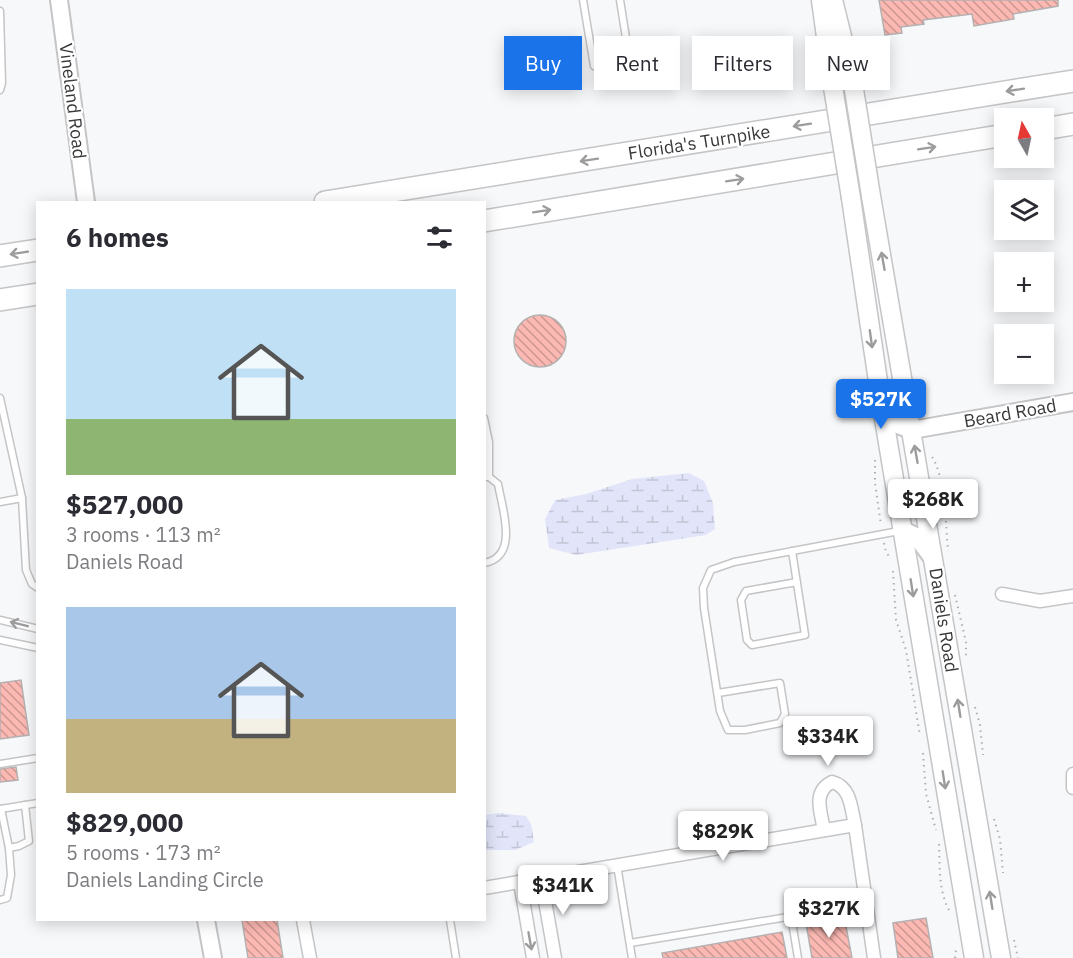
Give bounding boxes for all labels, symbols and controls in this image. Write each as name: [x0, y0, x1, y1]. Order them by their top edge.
chip: Buy: [504, 36, 582, 90]
chip: Rent: [594, 36, 680, 90]
chip: Filters: [692, 36, 793, 90]
chip: New: [805, 36, 890, 90]
street label: Vineland Road: [54, 42, 92, 160]
one-way arrow: [1006, 85, 1026, 96]
north arrow: [994, 108, 1054, 168]
map controls: [994, 108, 1054, 384]
street label: Florida's Turnpike: [626, 119, 772, 165]
one-way arrow: [793, 120, 812, 131]
one-way arrow: [917, 142, 936, 153]
one-way arrow: [580, 154, 599, 165]
one-way arrow: [724, 174, 744, 185]
button: layers: [994, 180, 1054, 240]
one-way arrow: [532, 206, 552, 217]
text: 6 homes: [66, 220, 169, 254]
icon: filters: [423, 221, 456, 254]
one-way arrow: [9, 247, 29, 258]
one-way arrow: [877, 252, 888, 272]
button: +: [994, 252, 1054, 312]
button: −: [994, 324, 1054, 384]
icon: home: [207, 328, 315, 436]
one-way arrow: [866, 329, 877, 349]
pin: $527K: [839, 379, 923, 430]
text: $527K: [850, 385, 912, 412]
street label: Beard Road: [962, 394, 1058, 432]
one-way arrow: [910, 444, 921, 464]
pin: $268K: [891, 479, 975, 530]
text: $268K: [902, 485, 964, 512]
text: $527,000: [66, 487, 183, 521]
text: 3 rooms · 113 m²: [66, 521, 221, 548]
text: Daniels Road: [66, 548, 183, 575]
street label: Daniels Road: [924, 566, 964, 674]
one-way arrow: [907, 578, 918, 597]
one-way arrow: [10, 618, 29, 629]
icon: home: [207, 646, 315, 754]
one-way arrow: [953, 699, 964, 718]
pin: $334K: [786, 716, 870, 767]
text: $334K: [797, 722, 859, 749]
one-way arrow: [939, 770, 950, 790]
text: $829,000: [66, 805, 183, 839]
pin: $829K: [681, 811, 765, 862]
text: $829K: [692, 817, 754, 844]
text: 5 rooms · 173 m²: [66, 839, 221, 866]
pin: $341K: [521, 865, 605, 916]
text: Daniels Landing Circle: [66, 866, 264, 893]
text: $341K: [532, 871, 594, 898]
pin: $327K: [787, 888, 871, 939]
one-way arrow: [985, 891, 996, 911]
text: $327K: [798, 894, 860, 921]
one-way arrow: [525, 930, 536, 950]

